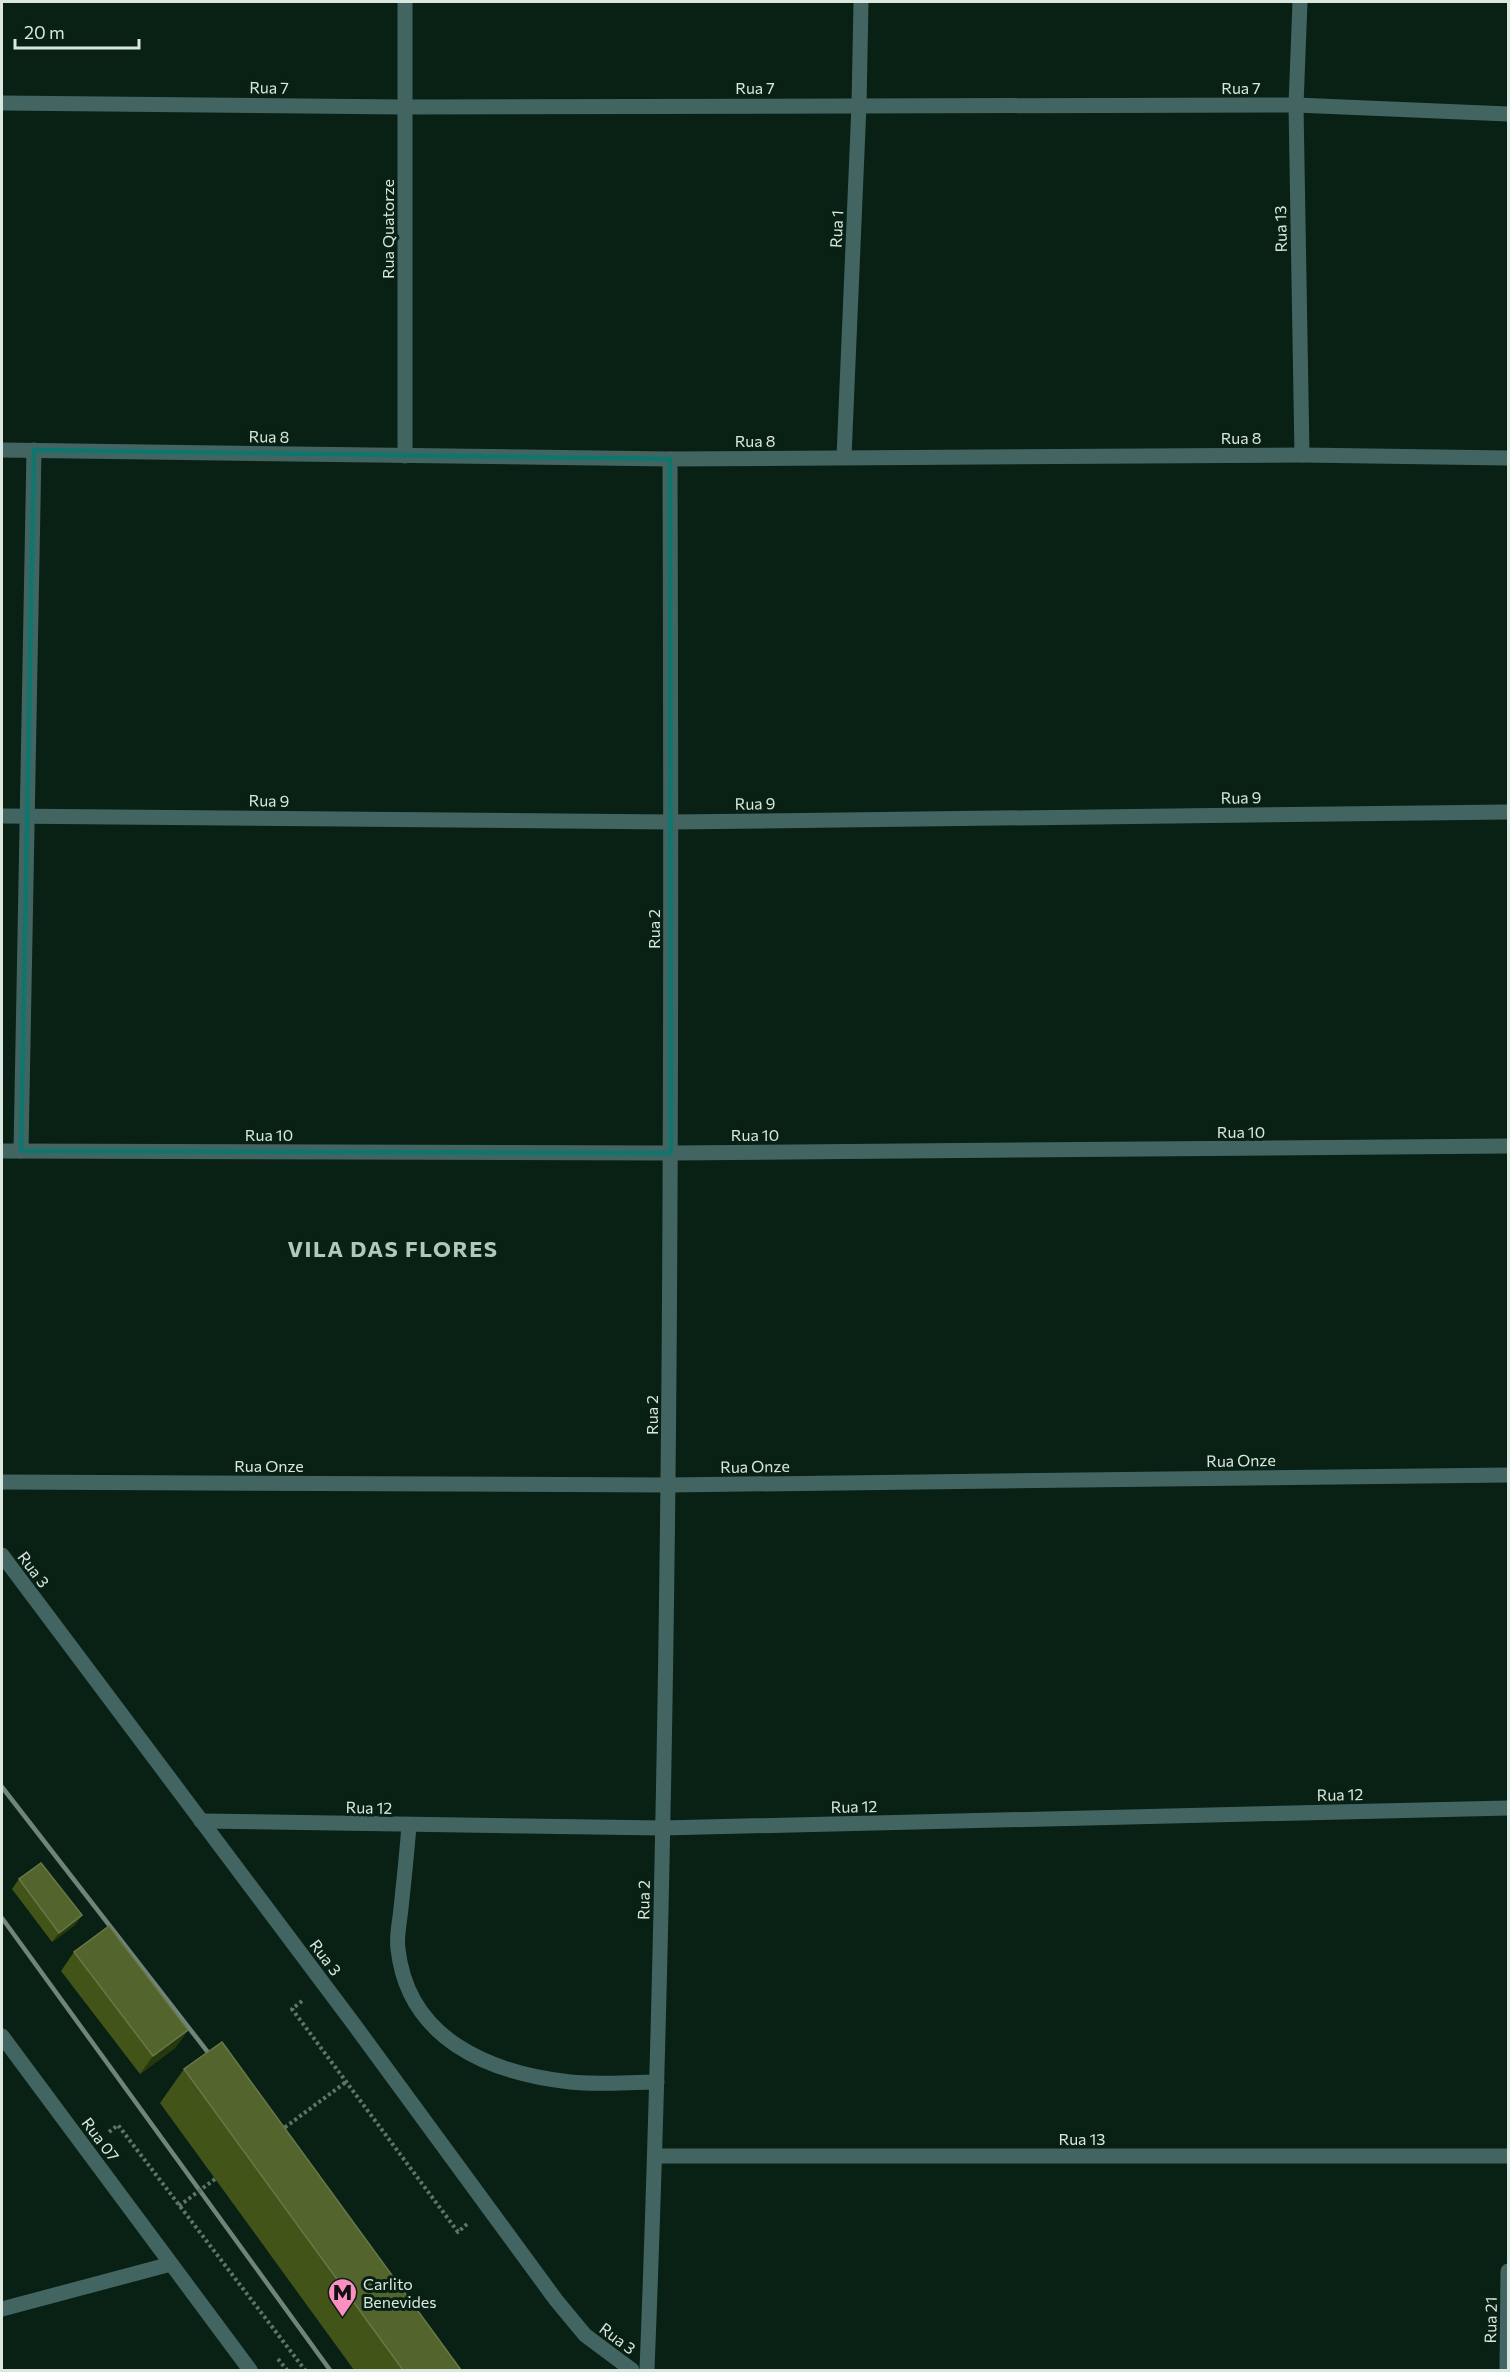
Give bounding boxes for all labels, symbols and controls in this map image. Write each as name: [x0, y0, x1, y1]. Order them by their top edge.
scale bar: [15, 12, 140, 50]
text: 20 m: [24, 21, 65, 43]
street label: Rua 7: [249, 77, 289, 97]
street label: Rua 7: [735, 78, 775, 97]
street label: Rua 7: [1221, 78, 1261, 97]
street label: Rua Quatorze: [378, 179, 397, 279]
street label: Rua 13: [1270, 205, 1290, 253]
street label: Rua 1: [826, 210, 846, 248]
street label: Rua 8: [248, 426, 290, 446]
street label: Rua 8: [1221, 428, 1261, 447]
street label: Rua 8: [735, 431, 775, 450]
street label: Rua 9: [1220, 787, 1262, 807]
street label: Rua 9: [248, 790, 290, 810]
street label: Rua 9: [734, 793, 776, 813]
street label: Rua 2: [644, 909, 663, 949]
street label: Rua 10: [1217, 1122, 1265, 1141]
street label: Rua 10: [245, 1125, 293, 1144]
street label: Rua 10: [731, 1125, 779, 1144]
district label: VILA DAS FLORES: [287, 1235, 499, 1262]
street label: Rua 2: [642, 1395, 661, 1435]
street label: Rua Onze: [1206, 1450, 1276, 1470]
street label: Rua Onze: [234, 1456, 304, 1475]
street label: Rua Onze: [720, 1456, 790, 1476]
street label: Rua 3: [14, 1547, 54, 1591]
street label: Rua 12: [1316, 1784, 1364, 1804]
street label: Rua 12: [830, 1796, 878, 1816]
street label: Rua 12: [345, 1797, 393, 1817]
street label: Rua 2: [633, 1880, 653, 1920]
street label: Rua 3: [306, 1935, 346, 1979]
street label: Rua 07: [78, 2113, 124, 2165]
street label: Rua 13: [1059, 2129, 1105, 2148]
place label: Carlito Benevides: [363, 2274, 436, 2311]
metro station icon: Carlito Benevides: [326, 2276, 358, 2318]
street label: Rua 21: [1480, 2296, 1500, 2344]
street label: Rua 3: [596, 2318, 640, 2358]

